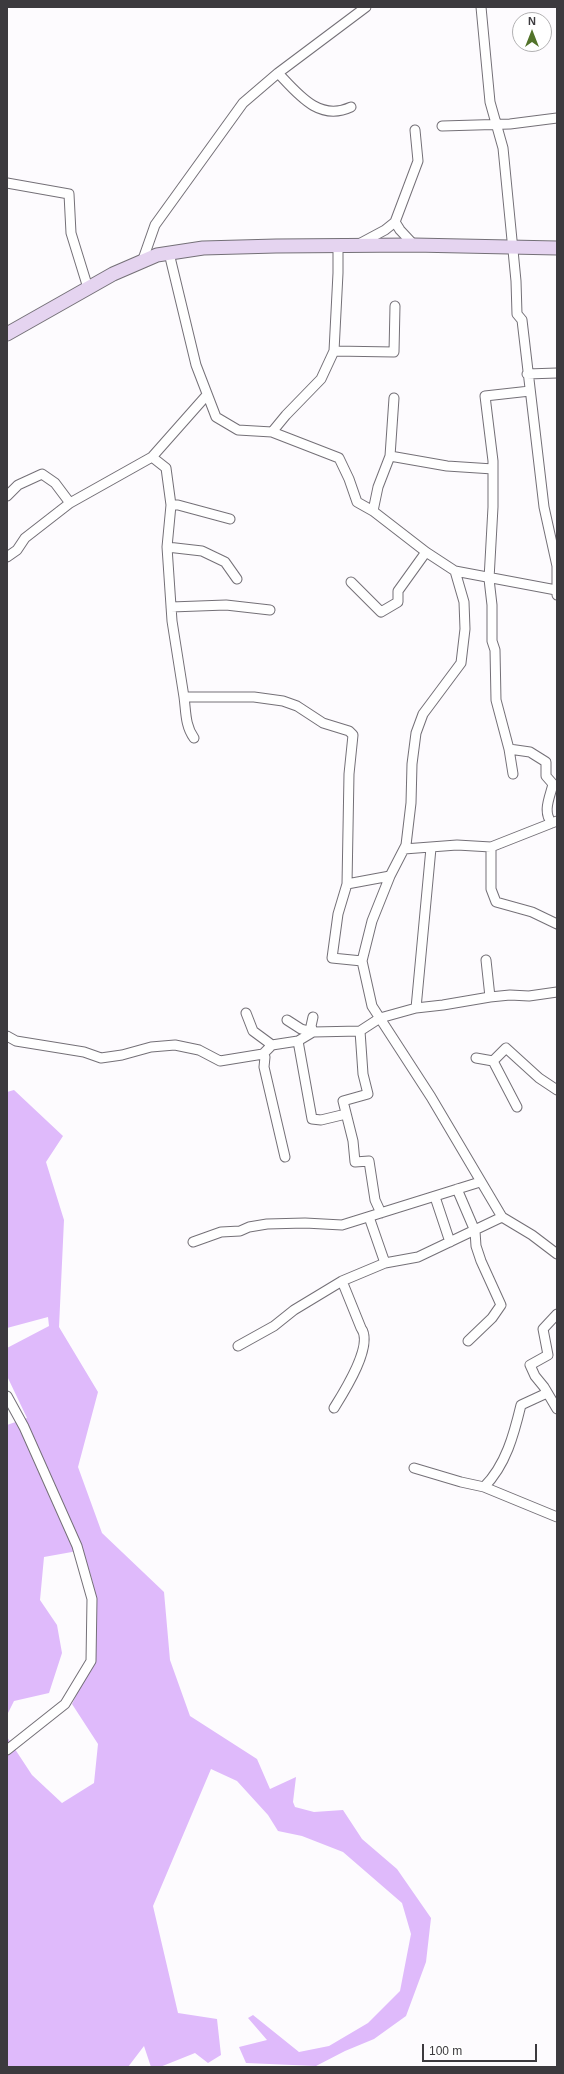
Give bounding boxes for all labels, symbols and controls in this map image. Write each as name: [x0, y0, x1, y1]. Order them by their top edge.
north arrow: [512, 12, 552, 52]
text: N: [528, 15, 536, 27]
scale bar: [424, 2036, 539, 2062]
text: 100 m: [429, 2044, 462, 2058]

